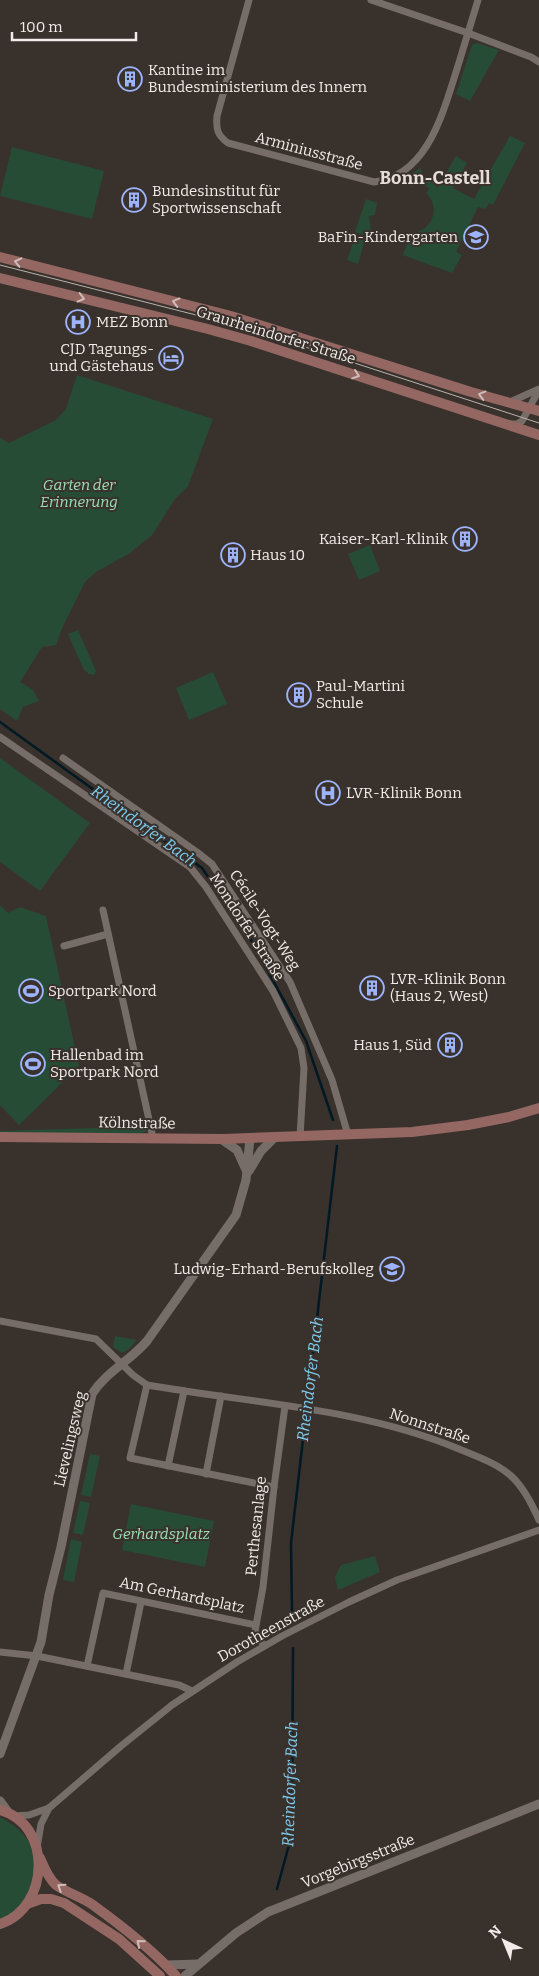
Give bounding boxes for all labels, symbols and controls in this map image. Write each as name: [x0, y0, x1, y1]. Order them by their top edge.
scale bar: [12, 10, 136, 42]
text: 100 m: [20, 18, 63, 36]
place label: Kantine im Bundesministerium des Innern: [148, 61, 368, 96]
building icon: Kantine im Bundesministerium des Innern: [117, 66, 143, 92]
street label: Arminiusstraße: [253, 128, 365, 174]
district label: Bonn-Castell: [379, 167, 491, 189]
place label: Bundesinstitut für Sportwissenschaft: [152, 182, 282, 217]
building icon: Bundesinstitut für Sportwissenschaft: [121, 187, 147, 213]
school or university icon: BaFin-Kindergarten: [463, 224, 489, 250]
place label: BaFin-Kindergarten: [318, 228, 458, 246]
one-way arrow: [15, 257, 23, 267]
one-way arrow: [77, 292, 86, 303]
one-way arrow: [171, 297, 180, 308]
street label: Graurheindorfer Straße: [194, 302, 358, 368]
hospital icon: MEZ Bonn: [65, 309, 91, 335]
place label: MEZ Bonn: [96, 313, 169, 331]
place label: CJD Tagungs- und Gästehaus: [50, 340, 154, 375]
hotel icon: CJD Tagungs- und Gästehaus: [158, 345, 184, 371]
one-way arrow: [351, 369, 359, 379]
one-way arrow: [477, 390, 486, 401]
park label: Garten der Erinnerung: [40, 476, 118, 511]
building icon: Kaiser-Karl-Klinik: [452, 526, 478, 552]
place label: Kaiser-Karl-Klinik: [319, 530, 448, 548]
building icon: Haus 10: [220, 542, 246, 568]
place label: Haus 10: [250, 546, 305, 564]
place label: Paul-Martini Schule: [316, 677, 406, 712]
building icon: Paul-Martini Schule: [286, 682, 312, 708]
hospital icon: LVR-Klinik Bonn: [315, 780, 341, 806]
water label: Rheindorfer Bach: [88, 781, 200, 871]
place label: LVR-Klinik Bonn: [346, 784, 462, 802]
street label: Cécile-Vogt-Weg: [226, 866, 304, 974]
street label: Mondorfer Straße: [206, 870, 288, 984]
place label: LVR-Klinik Bonn (Haus 2, West): [390, 970, 506, 1005]
building icon: LVR-Klinik Bonn (Haus 2, West): [359, 975, 385, 1001]
sports icon: Sportpark Nord: [18, 978, 44, 1004]
place label: Sportpark Nord: [48, 982, 157, 1000]
building icon: Haus 1, Süd: [437, 1032, 463, 1058]
place label: Haus 1, Süd: [353, 1036, 432, 1054]
place label: Hallenbad im Sportpark Nord: [50, 1046, 159, 1081]
sports icon: Hallenbad im Sportpark Nord: [20, 1051, 46, 1077]
street label: Kölnstraße: [98, 1113, 176, 1133]
school or university icon: Ludwig-Erhard-Berufskolleg: [379, 1256, 405, 1282]
place label: Ludwig-Erhard-Berufskolleg: [174, 1260, 374, 1278]
water label: Rheindorfer Bach: [293, 1315, 327, 1443]
street label: Lievelingsweg: [50, 1389, 90, 1489]
street label: Nonnstraße: [387, 1404, 473, 1448]
street label: Perthesanlage: [242, 1475, 270, 1577]
park label: Gerhardsplatz: [112, 1525, 210, 1543]
street label: Am Gerhardsplatz: [118, 1573, 246, 1617]
street label: Dorotheenstraße: [214, 1592, 328, 1666]
water label: Rheindorfer Bach: [278, 1721, 302, 1847]
street label: Vorgebirgsstraße: [299, 1830, 417, 1892]
one-way arrow: [57, 1883, 66, 1893]
north arrow: [479, 1916, 529, 1966]
text: N: [486, 1922, 505, 1942]
one-way arrow: [137, 1939, 146, 1948]

